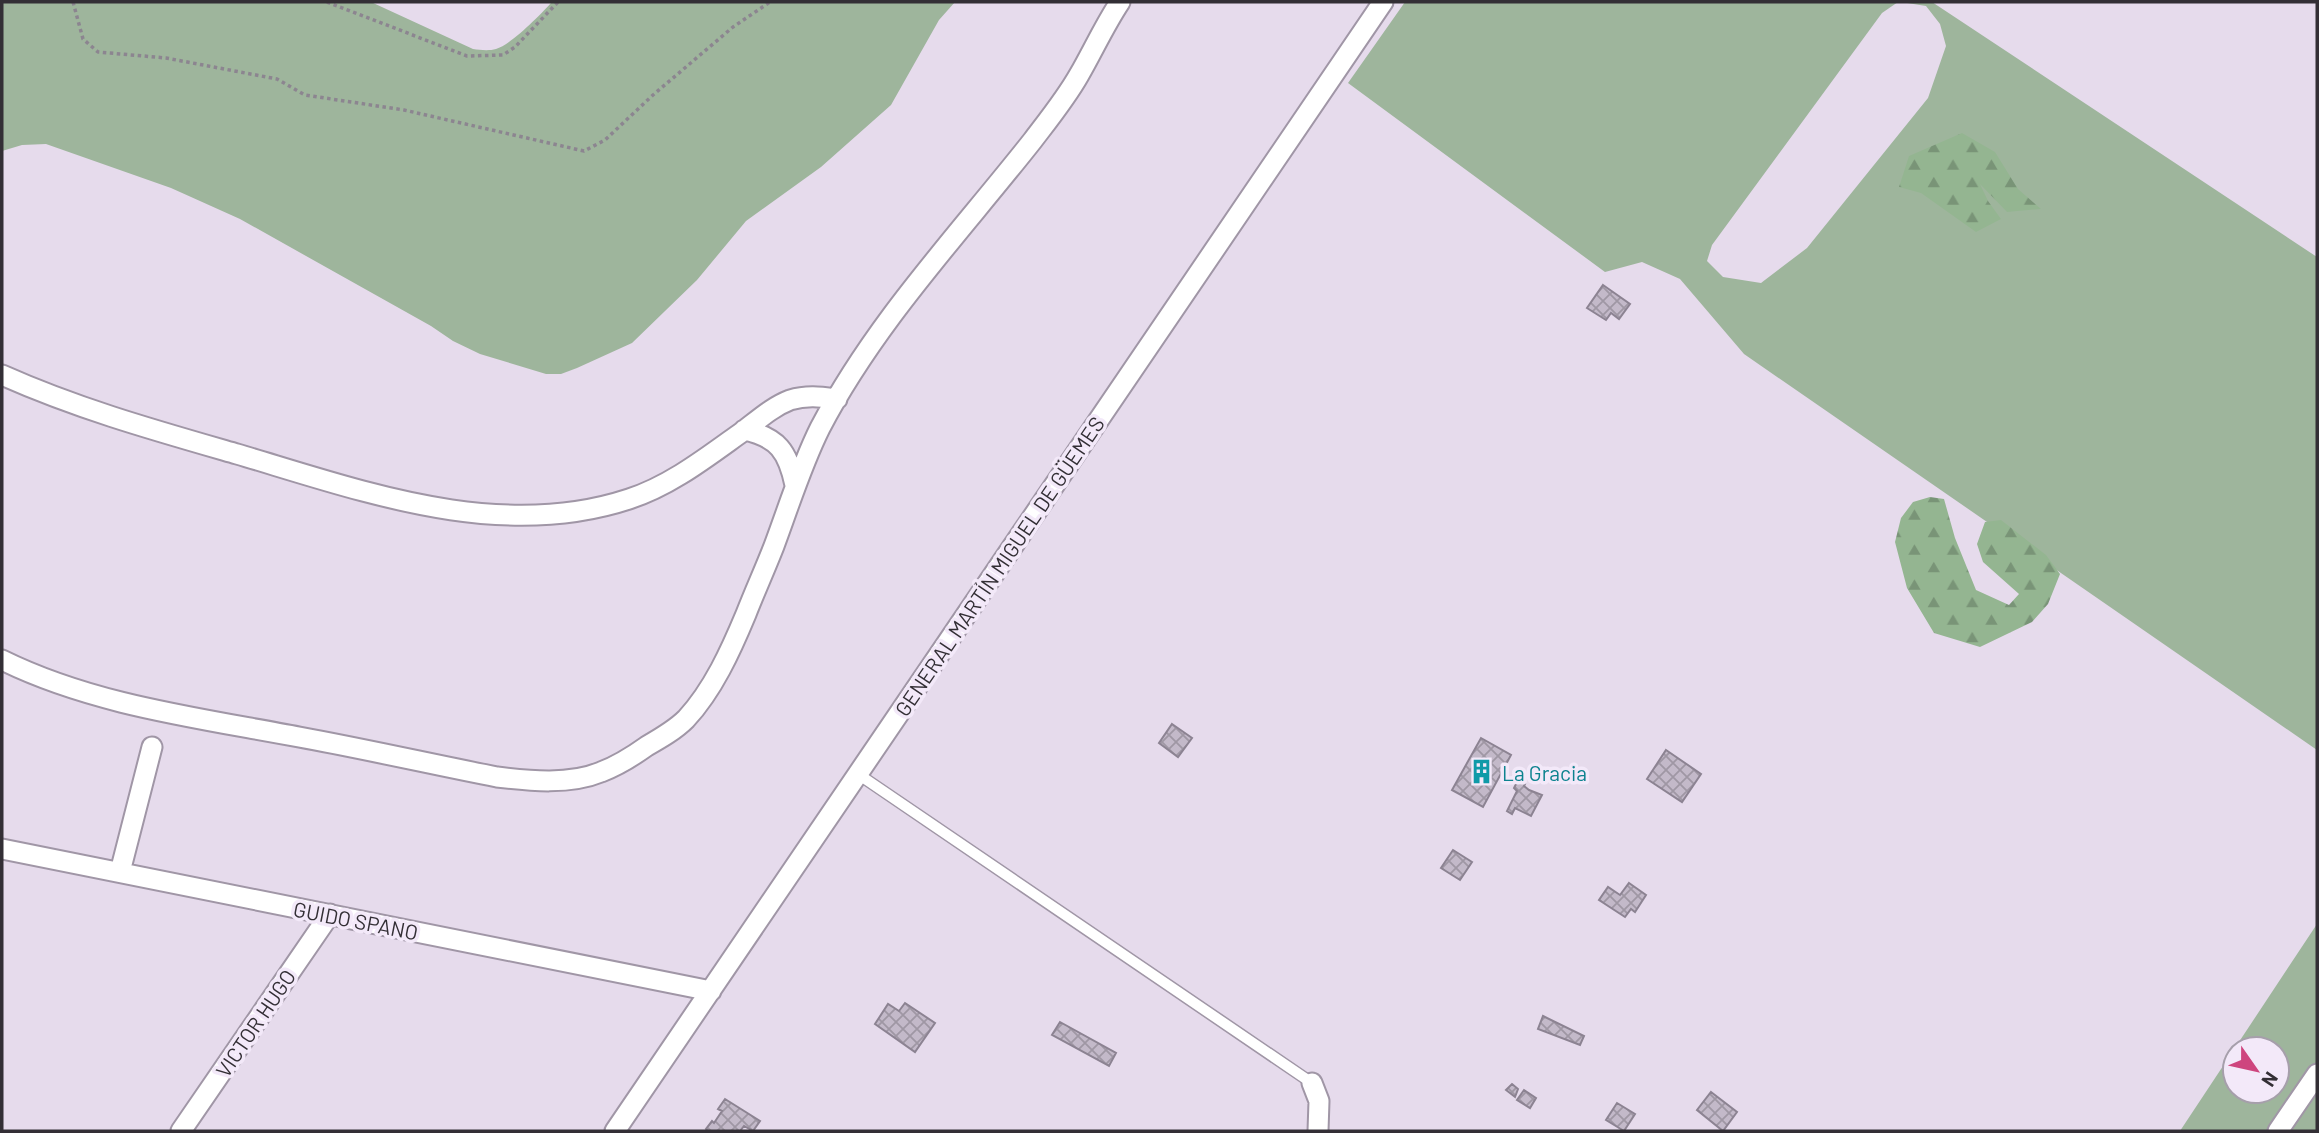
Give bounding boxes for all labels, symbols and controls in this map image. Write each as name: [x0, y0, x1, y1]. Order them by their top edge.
street label: GENERAL MARTÍN MIGUEL DE GÜEMES: [889, 411, 1109, 721]
building icon: La Gracia: [1468, 758, 1496, 786]
place label: La Gracia: [1502, 760, 1587, 785]
street label: GUIDO SPANO: [292, 896, 420, 944]
street label: VICTOR HUGO: [210, 964, 300, 1082]
north arrow: [2221, 1035, 2291, 1105]
text: N: [2257, 1068, 2284, 1091]

